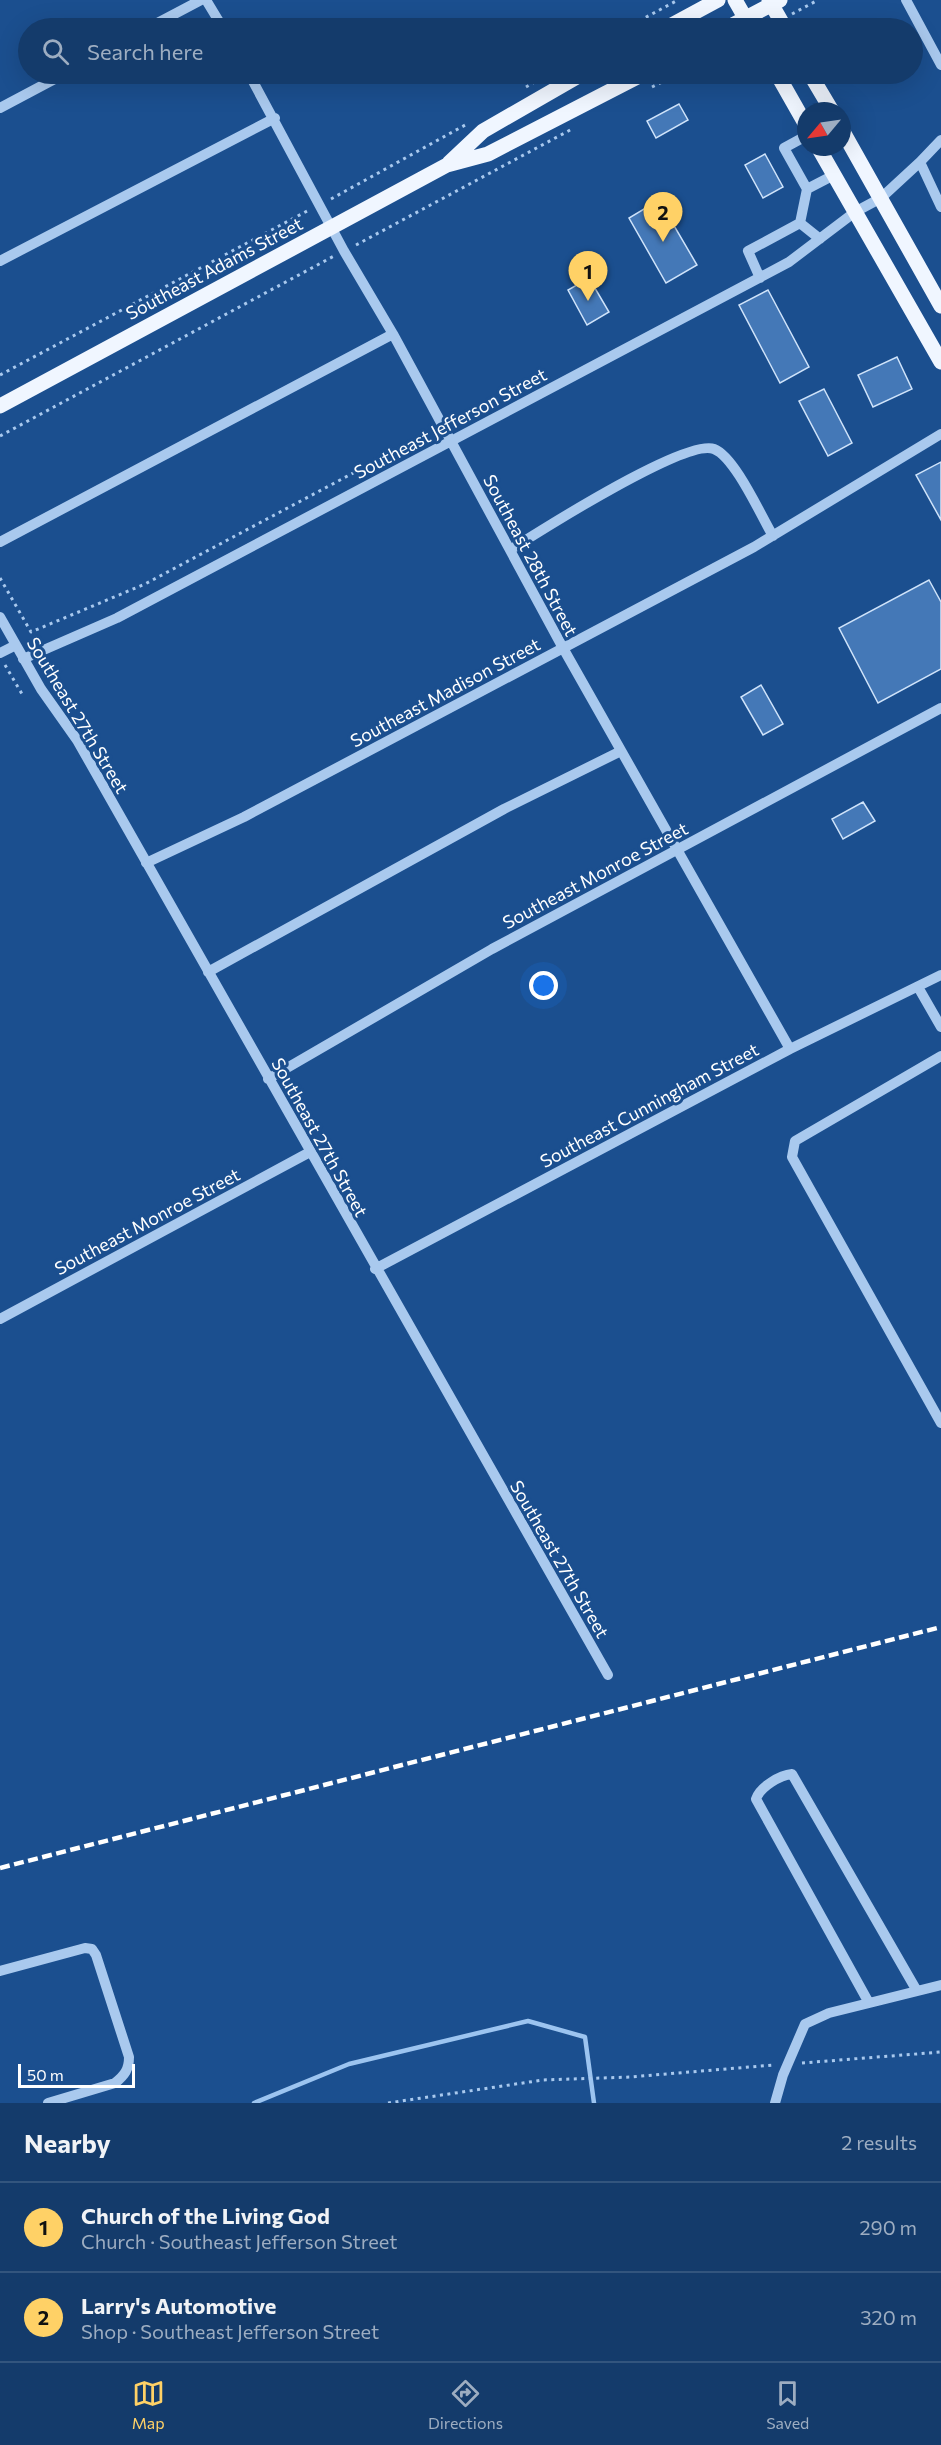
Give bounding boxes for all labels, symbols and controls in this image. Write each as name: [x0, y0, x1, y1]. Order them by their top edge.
search box: [18, 18, 923, 84]
icon: search: [39, 35, 72, 68]
text: Search here: [87, 38, 203, 65]
north arrow: [797, 102, 851, 156]
pin: 2: [644, 192, 682, 242]
street label: Southeast Adams Street: [122, 212, 306, 324]
pin: 1: [568, 252, 608, 301]
street label: Southeast Jefferson Street: [350, 363, 550, 483]
street label: Southeast 28th Street: [479, 470, 583, 640]
street label: Southeast 27th Street: [23, 633, 133, 797]
street label: Southeast Madison Street: [346, 633, 544, 751]
street label: Southeast Monroe Street: [499, 817, 691, 933]
your location: [529, 971, 558, 1000]
street label: Southeast Cunningham Street: [536, 1038, 762, 1172]
street label: Southeast 27th Street: [267, 1054, 373, 1220]
street label: Southeast Monroe Street: [51, 1163, 243, 1279]
street label: Southeast 27th Street: [506, 1476, 614, 1642]
scale bar: [18, 2061, 135, 2088]
text: 50 m: [27, 2065, 64, 2084]
text: Nearby: [24, 2127, 111, 2158]
text: 2 results: [841, 2130, 917, 2154]
text: Church of the Living God: [81, 2202, 330, 2229]
text: 1: [39, 2215, 48, 2239]
text: 290 m: [859, 2215, 917, 2239]
text: Church · Southeast Jefferson Street: [81, 2229, 397, 2253]
text: Larry's Automotive: [81, 2292, 276, 2319]
text: 2: [38, 2305, 49, 2329]
text: 320 m: [860, 2305, 917, 2329]
text: Shop · Southeast Jefferson Street: [81, 2319, 379, 2343]
tab: Map: [132, 2377, 165, 2432]
tab: Directions: [428, 2377, 503, 2432]
tab: Saved: [766, 2377, 809, 2432]

